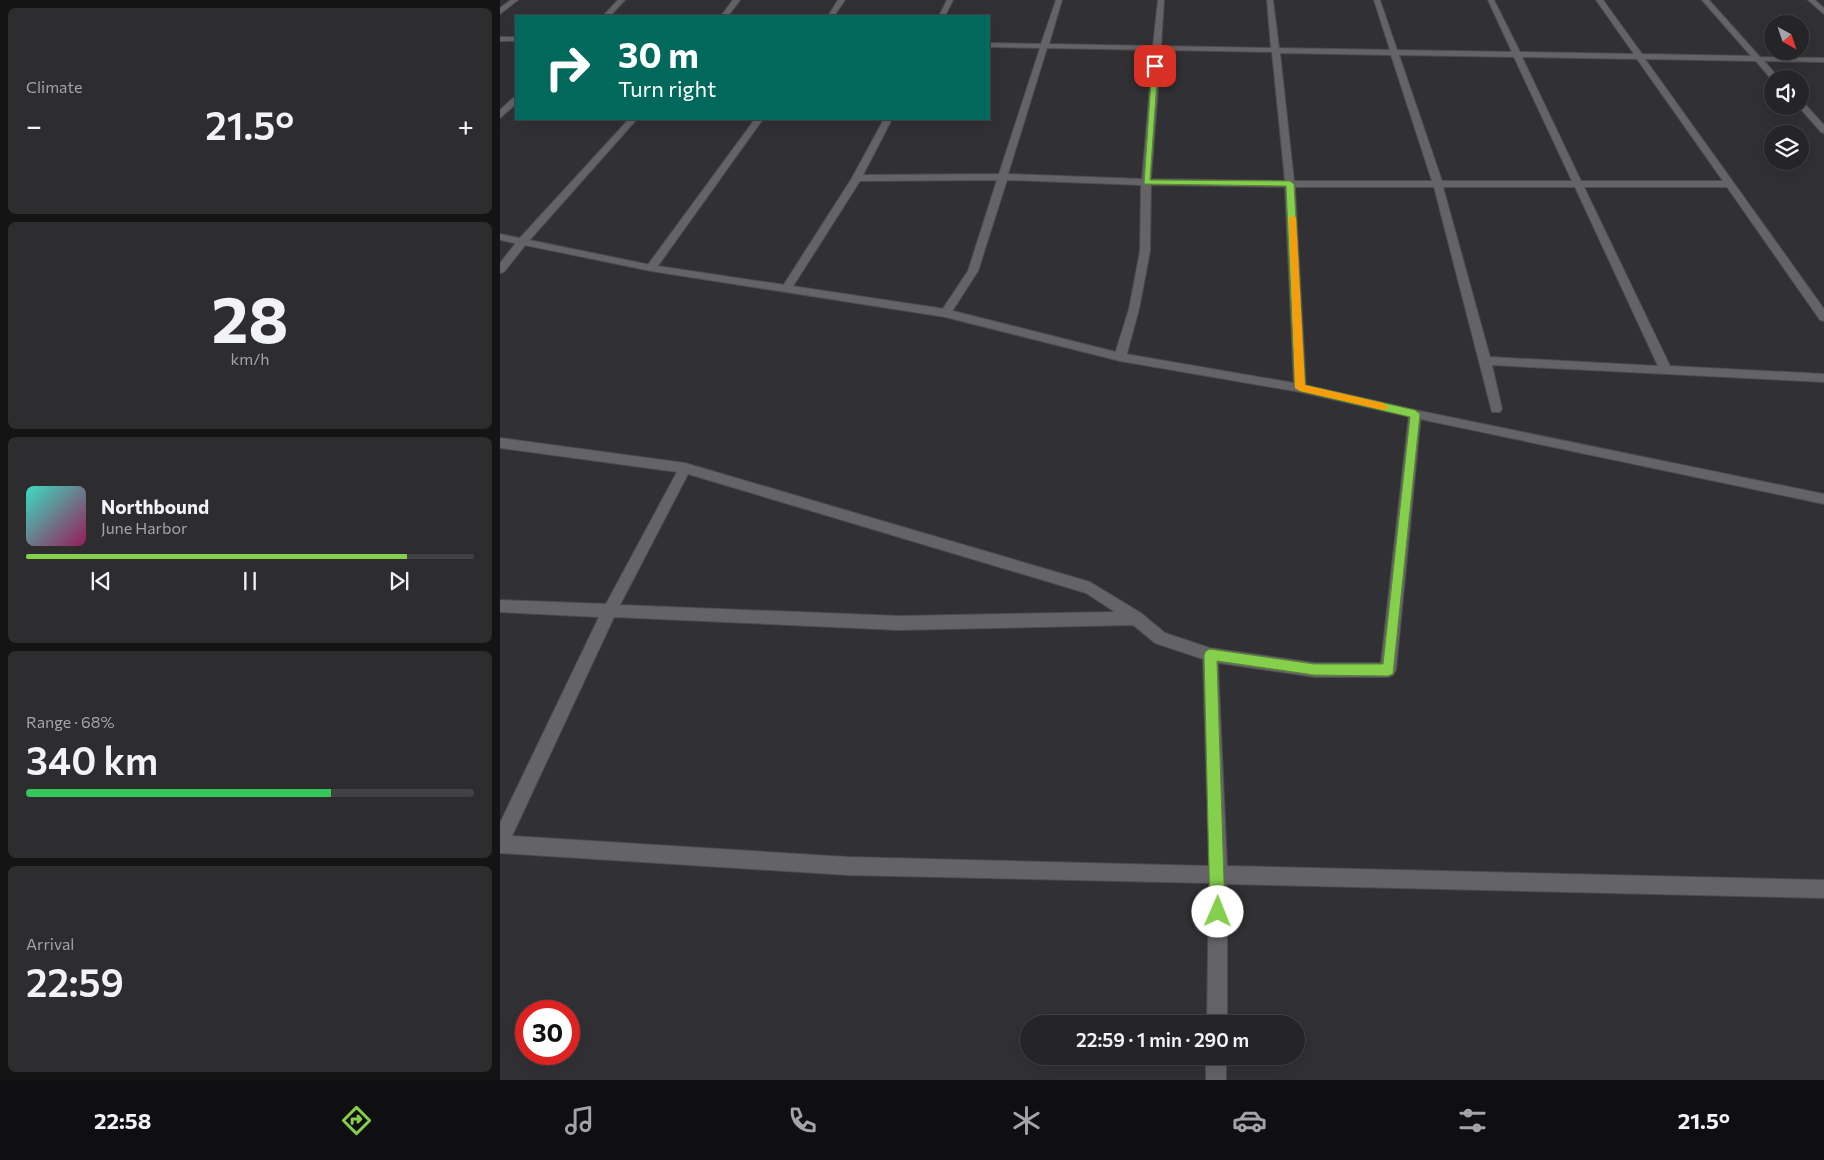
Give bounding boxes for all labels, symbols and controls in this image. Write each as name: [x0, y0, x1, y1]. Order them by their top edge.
north arrow: [1764, 15, 1809, 60]
map controls: [1764, 15, 1809, 170]
text: 30 m: [618, 32, 699, 75]
icon: right: [535, 35, 600, 100]
pin: [1134, 45, 1176, 87]
icon: arrive: [1141, 52, 1169, 80]
button: sound: [1764, 70, 1809, 115]
text: Turn right: [618, 75, 716, 102]
text: Climate: [26, 77, 82, 96]
text: 21.5°: [205, 101, 294, 148]
text: −: [26, 108, 42, 142]
text: +: [458, 108, 474, 142]
button: layers: [1764, 125, 1809, 170]
text: 28: [212, 277, 288, 356]
text: km/h: [231, 349, 269, 368]
text: Northbound: [101, 495, 209, 518]
text: June Harbor: [101, 518, 187, 537]
icon: previous: [87, 567, 115, 595]
icon: pause: [236, 567, 264, 595]
icon: next: [385, 567, 413, 595]
text: Range · 68%: [26, 712, 115, 731]
text: 340 km: [26, 736, 158, 783]
position arrow: [1191, 885, 1243, 937]
text: Arrival: [26, 934, 74, 953]
text: 22:59: [26, 958, 124, 1005]
speed limit sign: 30: [515, 1000, 580, 1065]
text: 22:59 · 1 min · 290 m: [1076, 1028, 1249, 1051]
icon: directions: [339, 1103, 374, 1138]
icon: music: [562, 1103, 597, 1138]
icon: phone: [785, 1103, 820, 1138]
icon: climate: [1009, 1103, 1044, 1138]
icon: car: [1232, 1103, 1267, 1138]
icon: filters: [1455, 1103, 1490, 1138]
text: 22:58: [94, 1107, 151, 1134]
text: 21.5°: [1678, 1107, 1730, 1134]

